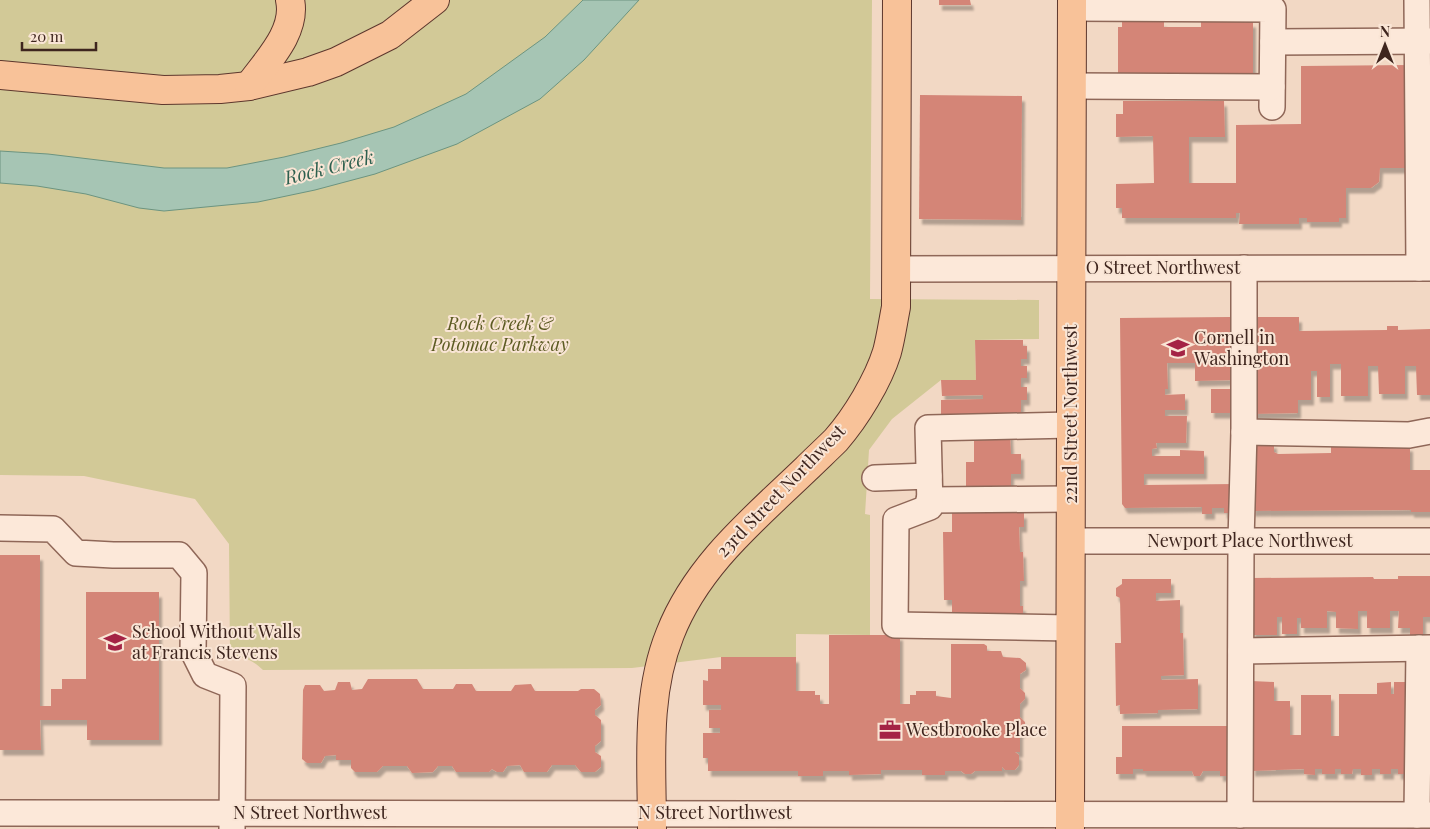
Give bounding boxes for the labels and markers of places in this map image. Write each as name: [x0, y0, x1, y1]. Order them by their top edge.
place label: Cornell in Washington: [1193, 325, 1290, 370]
school or university icon: Cornell in Washington: [1165, 335, 1191, 361]
place label: School Without Walls at Francis Stevens: [132, 619, 301, 664]
school or university icon: School Without Walls at Francis Stevens: [102, 629, 128, 655]
office icon: Westbrooke Place: [877, 717, 903, 743]
place label: Westbrooke Place: [905, 717, 1047, 741]

